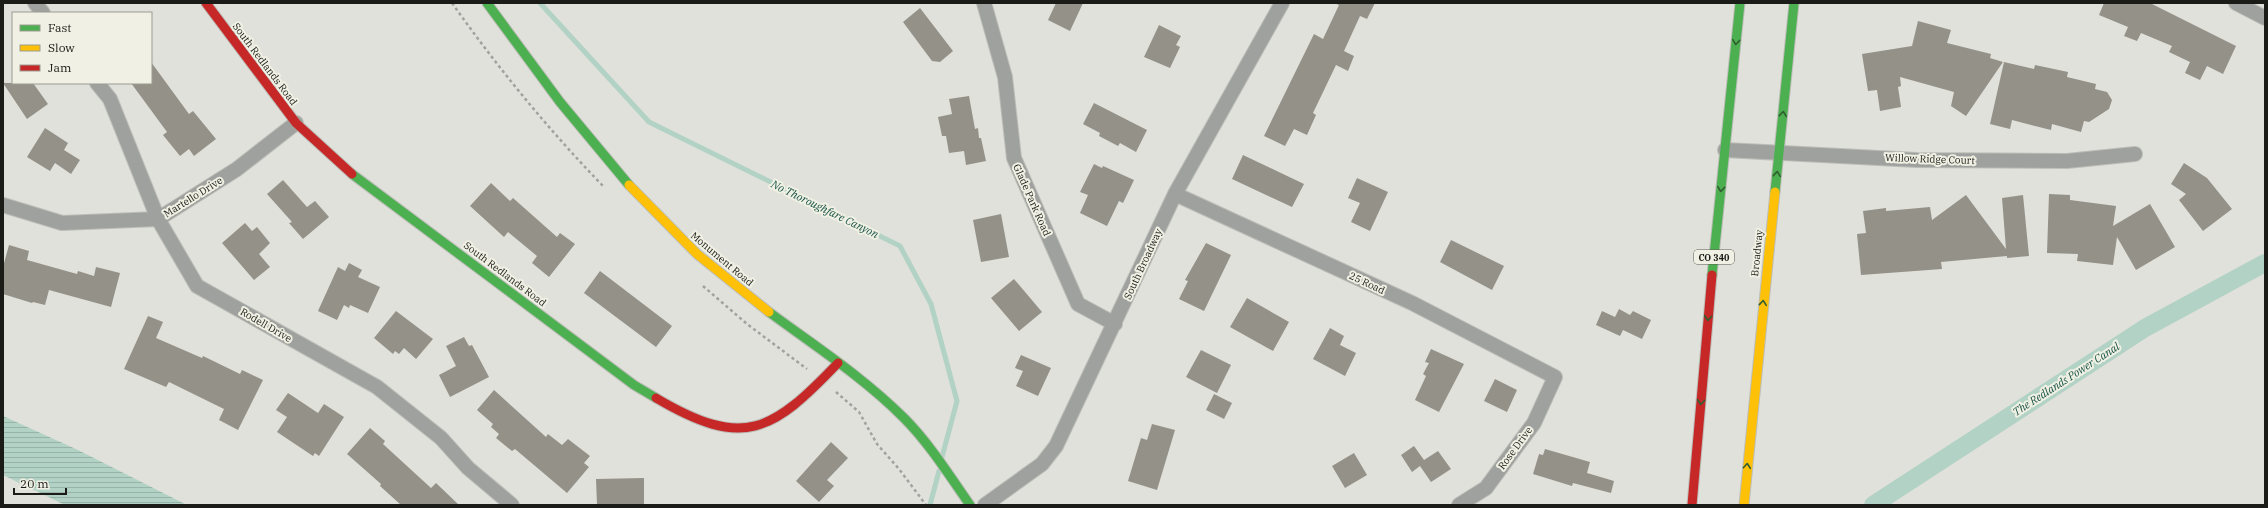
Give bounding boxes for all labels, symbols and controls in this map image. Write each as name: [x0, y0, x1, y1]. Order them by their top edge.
legend: [12, 12, 152, 84]
text: Fast: [48, 20, 72, 35]
street label: South Redlands Road: [230, 20, 300, 108]
one-way arrow: [1731, 39, 1740, 45]
text: Slow: [48, 40, 75, 55]
text: Jam: [48, 60, 72, 75]
one-way arrow: [1778, 111, 1787, 117]
street label: Willow Ridge Court: [1885, 151, 1975, 167]
street label: Glade Park Road: [1010, 162, 1054, 238]
one-way arrow: [1772, 171, 1781, 177]
street label: Martello Drive: [161, 174, 225, 220]
water label: No Thoroughfare Canyon: [768, 176, 882, 241]
one-way arrow: [1716, 186, 1725, 192]
street label: South Broadway: [1121, 226, 1165, 301]
street label: Broadway: [1748, 228, 1766, 277]
street label: Monument Road: [688, 229, 756, 289]
street label: South Redlands Road: [461, 239, 549, 309]
road number: CO 340: [1694, 250, 1734, 264]
street label: 25 Road: [1347, 269, 1387, 297]
one-way arrow: [1759, 300, 1768, 306]
street label: Rodell Drive: [238, 305, 294, 345]
one-way arrow: [1704, 315, 1713, 321]
water label: The Redlands Power Canal: [2010, 339, 2123, 419]
one-way arrow: [1696, 399, 1705, 405]
street label: Rose Drive: [1495, 424, 1535, 472]
one-way arrow: [1743, 463, 1752, 469]
scale bar: [14, 470, 66, 496]
text: 20 m: [20, 476, 49, 491]

